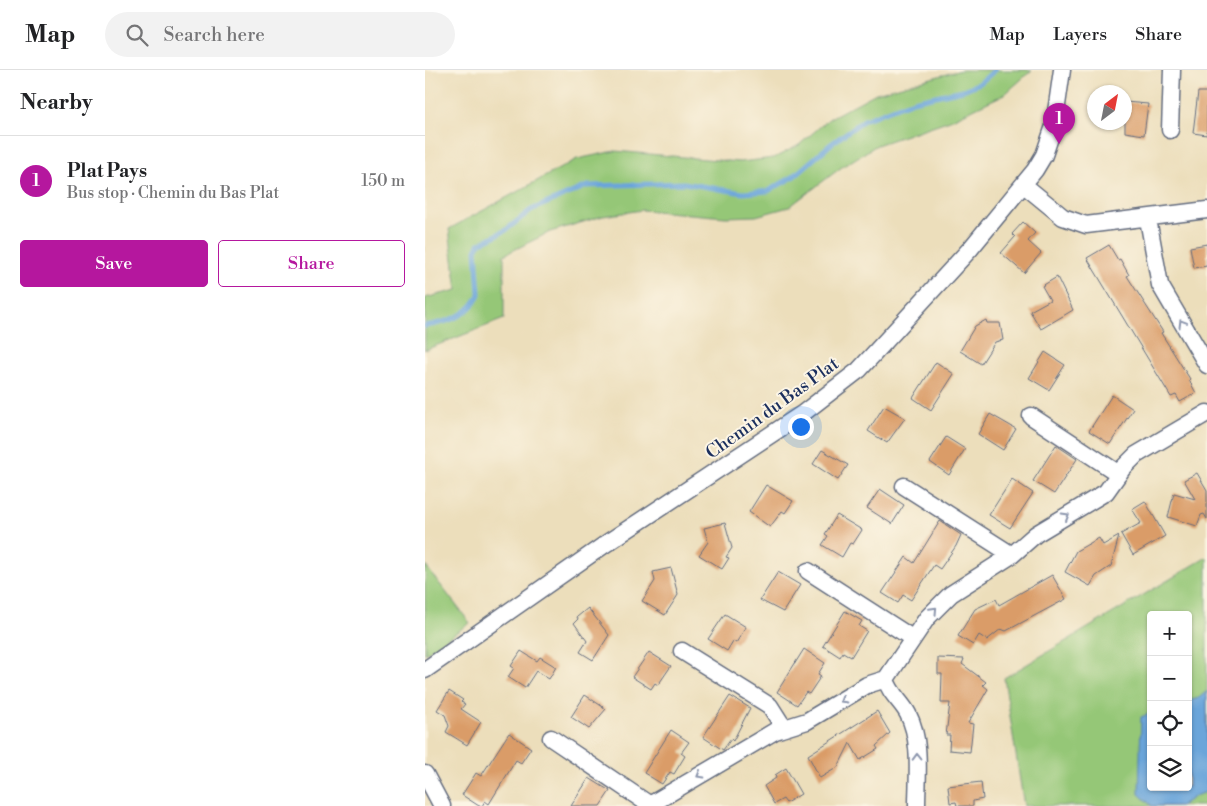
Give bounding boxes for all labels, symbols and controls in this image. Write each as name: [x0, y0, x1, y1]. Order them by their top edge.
search box: [105, 12, 455, 57]
text: Map: [25, 20, 75, 50]
icon: search: [123, 21, 151, 49]
text: Search here: [163, 23, 265, 47]
text: Map: [990, 23, 1025, 46]
text: Layers: [1053, 23, 1107, 46]
text: Share: [1135, 23, 1182, 46]
north arrow: [1087, 85, 1132, 130]
text: Nearby: [20, 90, 93, 116]
pin: 1: [1043, 103, 1075, 144]
text: Plat Pays: [67, 159, 147, 183]
text: 1: [32, 171, 40, 191]
text: 150 m: [361, 171, 405, 191]
text: Bus stop · Chemin du Bas Plat: [67, 183, 279, 203]
button: Save: [20, 240, 208, 287]
button: Share: [218, 240, 405, 287]
one-way arrow: [1178, 319, 1188, 328]
street label: Chemin du Bas Plat: [701, 352, 844, 464]
your location: [788, 414, 814, 440]
one-way arrow: [1060, 513, 1069, 523]
one-way arrow: [928, 606, 937, 615]
map controls: [1147, 611, 1192, 791]
button: +: [1147, 611, 1192, 656]
button: −: [1147, 656, 1192, 701]
one-way arrow: [839, 693, 848, 703]
button: locate: [1147, 701, 1192, 746]
button: layers: [1147, 746, 1192, 791]
one-way arrow: [911, 753, 922, 761]
one-way arrow: [697, 769, 706, 779]

